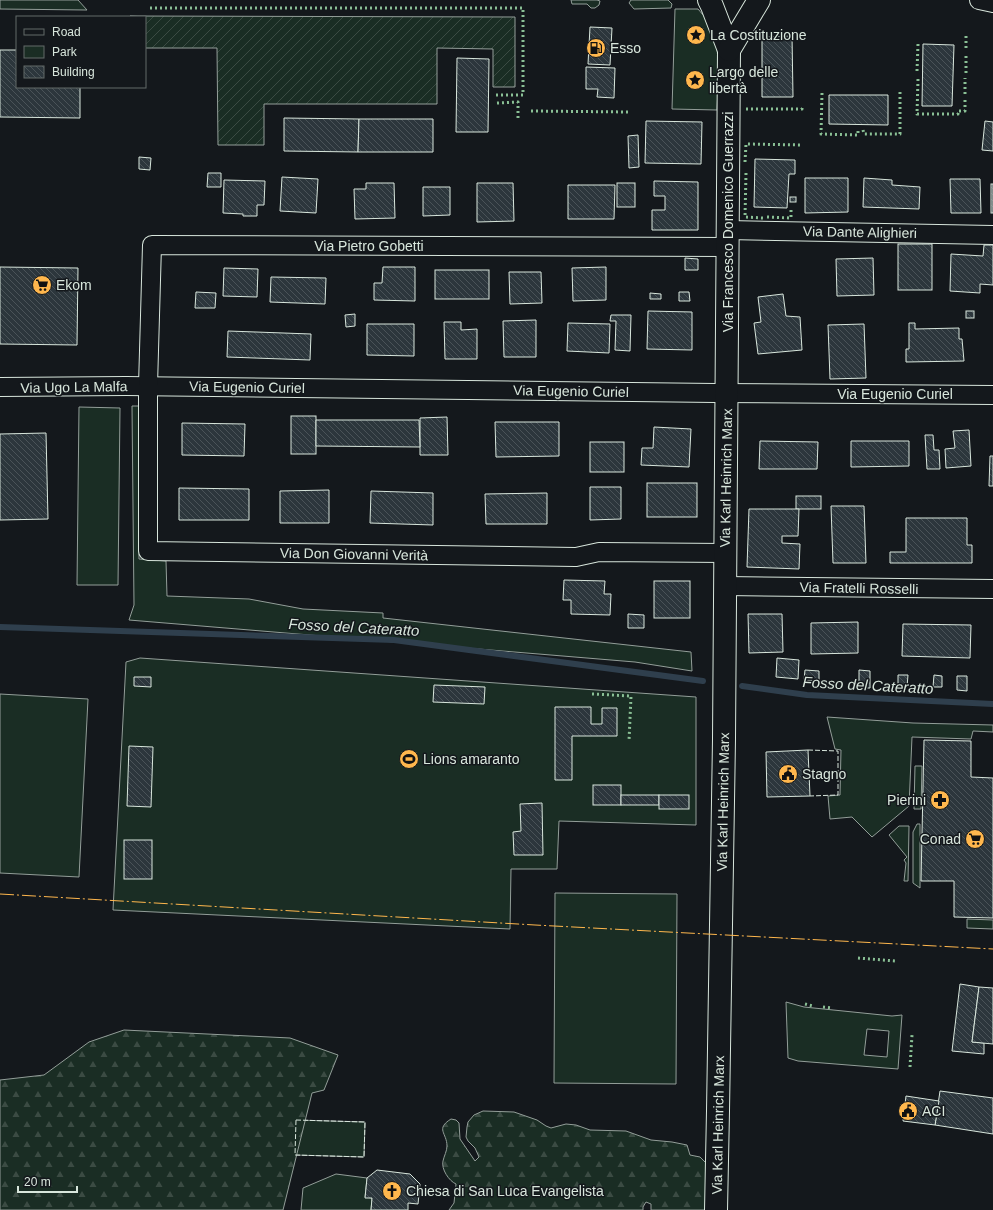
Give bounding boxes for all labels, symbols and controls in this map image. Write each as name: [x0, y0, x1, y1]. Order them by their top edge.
legend: [16, 16, 146, 88]
place icon: La Costituzione: [685, 24, 707, 46]
text: Road: [52, 25, 81, 39]
place label: La Costituzione: [710, 27, 807, 43]
fuel station icon: Esso: [585, 37, 607, 59]
place label: Esso: [610, 40, 641, 56]
text: Park: [52, 45, 78, 59]
place label: Largo delle libertà: [709, 64, 778, 96]
text: Building: [52, 65, 95, 79]
place icon: Largo delle libertà: [684, 69, 706, 91]
street label: Via Francesco Domenico Guerrazzi: [720, 112, 736, 332]
street label: Via Dante Alighieri: [803, 223, 917, 241]
street label: Via Pietro Gobetti: [314, 238, 424, 254]
supermarket icon: Ekom: [31, 274, 53, 296]
place label: Ekom: [56, 277, 92, 293]
street label: Via Ugo La Malfa: [20, 378, 128, 396]
street label: Via Eugenio Curiel: [189, 378, 305, 396]
street label: Via Eugenio Curiel: [513, 382, 629, 400]
street label: Via Eugenio Curiel: [837, 386, 953, 402]
street label: Via Karl Heinrich Marx: [717, 408, 735, 548]
street label: Via Don Giovanni Verità: [280, 545, 429, 563]
street label: Via Fratelli Rosselli: [799, 579, 919, 597]
water label: Fosso del Cateratto: [288, 615, 420, 639]
water label: Fosso del Cateratto: [802, 673, 934, 697]
street label: Via Karl Heinrich Marx: [714, 732, 732, 872]
sports icon: Lions amaranto: [398, 748, 420, 770]
place label: Lions amaranto: [423, 751, 520, 767]
public building icon: Stagno: [777, 763, 799, 785]
place label: Stagno: [802, 766, 847, 782]
pharmacy icon: Pierini: [929, 789, 951, 811]
place label: Pierini: [887, 792, 926, 808]
supermarket icon: Conad: [964, 828, 986, 850]
place label: Conad: [920, 831, 961, 847]
street label: Via Karl Heinrich Marx: [709, 1055, 727, 1195]
public building icon: ACI: [897, 1100, 919, 1122]
place label: ACI: [922, 1103, 945, 1119]
scale bar: [18, 1168, 77, 1194]
text: 20 m: [24, 1175, 51, 1189]
church icon: Chiesa di San Luca Evangelista: [381, 1180, 403, 1202]
place label: Chiesa di San Luca Evangelista: [406, 1183, 604, 1199]

